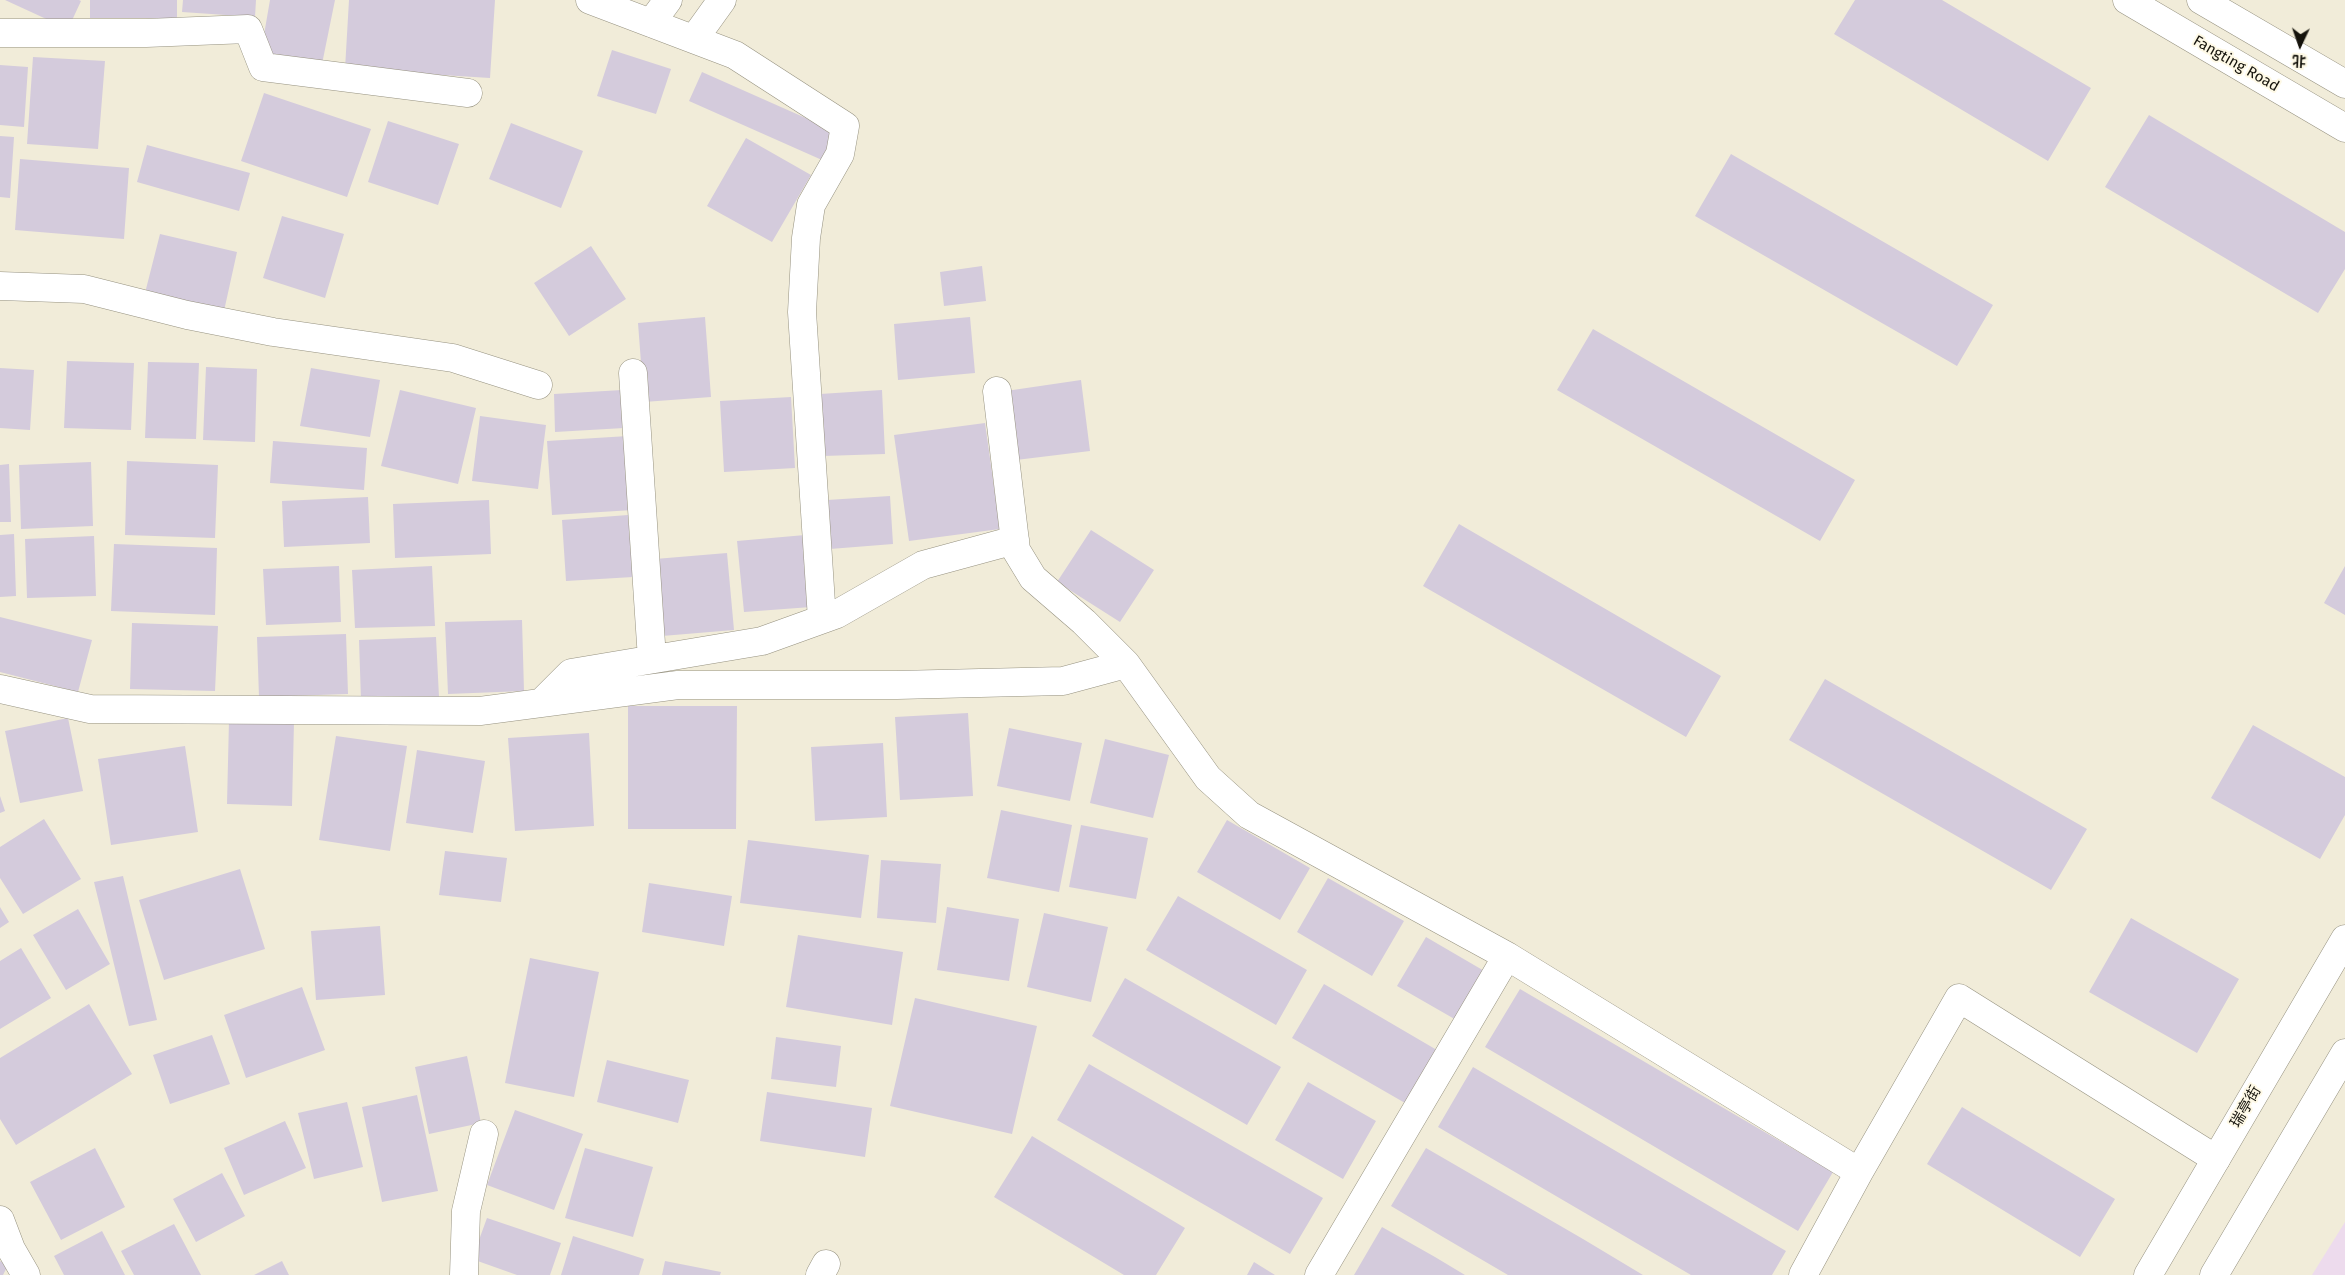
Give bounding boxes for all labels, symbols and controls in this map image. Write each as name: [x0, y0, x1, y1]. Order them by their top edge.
north arrow: [2275, 20, 2325, 70]
street label: Fangting Road: [2190, 32, 2282, 96]
text: 北: [2292, 52, 2307, 69]
street label: 瑞亭街: [2227, 1083, 2265, 1131]

